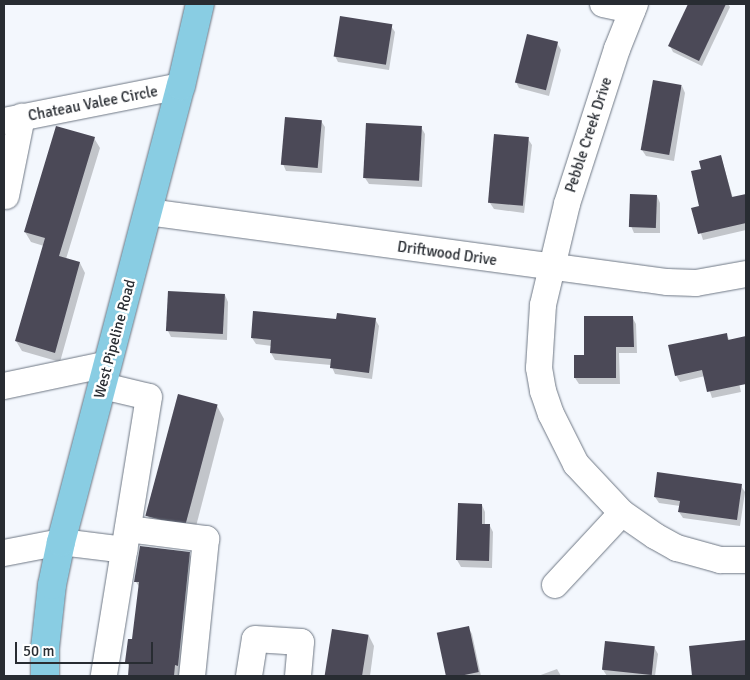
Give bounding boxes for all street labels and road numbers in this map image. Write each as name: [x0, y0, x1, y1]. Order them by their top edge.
street label: Pebble Creek Drive: [562, 75, 616, 195]
street label: Chateau Valee Circle: [27, 83, 159, 125]
street label: Driftwood Drive: [396, 238, 498, 270]
street label: West Pipeline Road: [90, 278, 140, 400]

